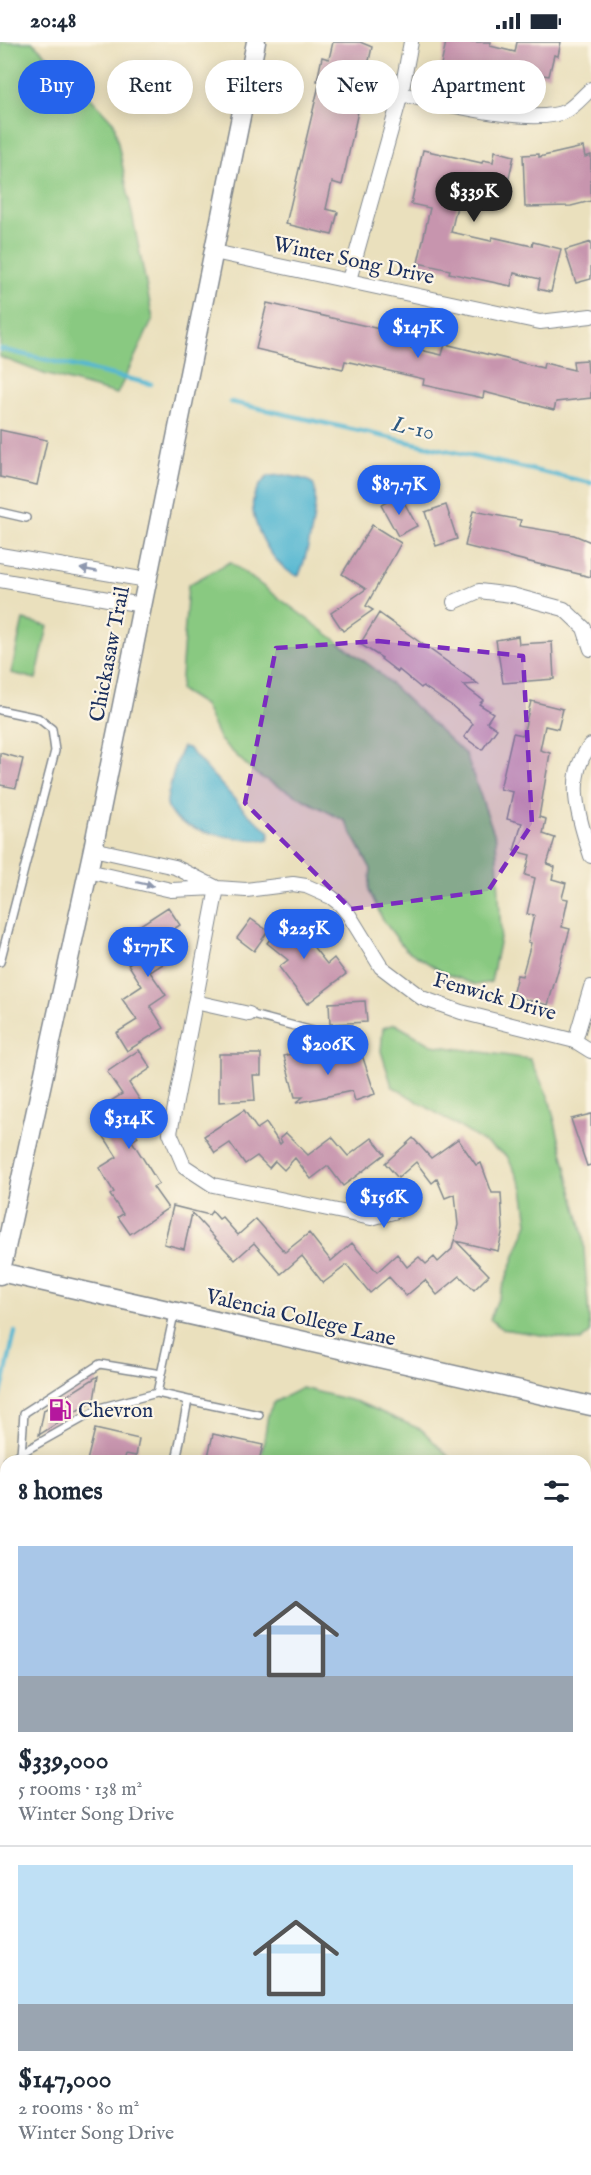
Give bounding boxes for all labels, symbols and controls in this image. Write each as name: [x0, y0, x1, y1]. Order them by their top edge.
text: 20:48: [30, 7, 76, 35]
chip: Buy: [18, 60, 95, 114]
chip: Rent: [107, 60, 193, 114]
chip: Filters: [205, 60, 304, 114]
chip: New: [316, 60, 399, 114]
chip: Apartment: [411, 60, 546, 114]
pin: $339K: [432, 172, 516, 223]
text: $339K: [449, 179, 499, 204]
street label: Winter Song Drive: [271, 231, 437, 292]
pin: $147K: [376, 308, 460, 359]
text: $147K: [392, 315, 444, 340]
water label: L-10: [388, 410, 438, 447]
pin: $87.7K: [350, 465, 448, 516]
text: $87.7K: [371, 472, 427, 497]
one-way arrow: [80, 565, 99, 574]
street label: Chickasaw Trail: [84, 584, 137, 724]
one-way arrow: [136, 880, 155, 889]
pin: $225K: [262, 909, 346, 960]
text: $225K: [278, 916, 330, 941]
pin: $177K: [106, 927, 190, 978]
text: $177K: [122, 934, 174, 959]
street label: Fenwick Drive: [430, 967, 560, 1028]
pin: $206K: [286, 1025, 370, 1076]
text: $206K: [301, 1032, 355, 1057]
pin: $314K: [87, 1099, 171, 1150]
text: $314K: [104, 1106, 154, 1131]
pin: $156K: [342, 1178, 426, 1229]
text: $156K: [360, 1185, 408, 1210]
street label: Valencia College Lane: [202, 1283, 399, 1354]
fuel station icon: Chevron: [47, 1397, 73, 1423]
place label: Chevron: [78, 1398, 153, 1425]
text: 8 homes: [18, 1475, 103, 1508]
icon: filters: [540, 1475, 573, 1508]
icon: home: [242, 1585, 350, 1693]
text: $339,000: [18, 1744, 108, 1777]
text: 5 rooms · 138 m²: [18, 1777, 142, 1802]
text: Winter Song Drive: [18, 1802, 174, 1827]
icon: home: [242, 1904, 350, 2012]
text: $147,000: [18, 2063, 111, 2096]
text: 2 rooms · 80 m²: [18, 2096, 139, 2121]
text: Winter Song Drive: [18, 2121, 174, 2146]

